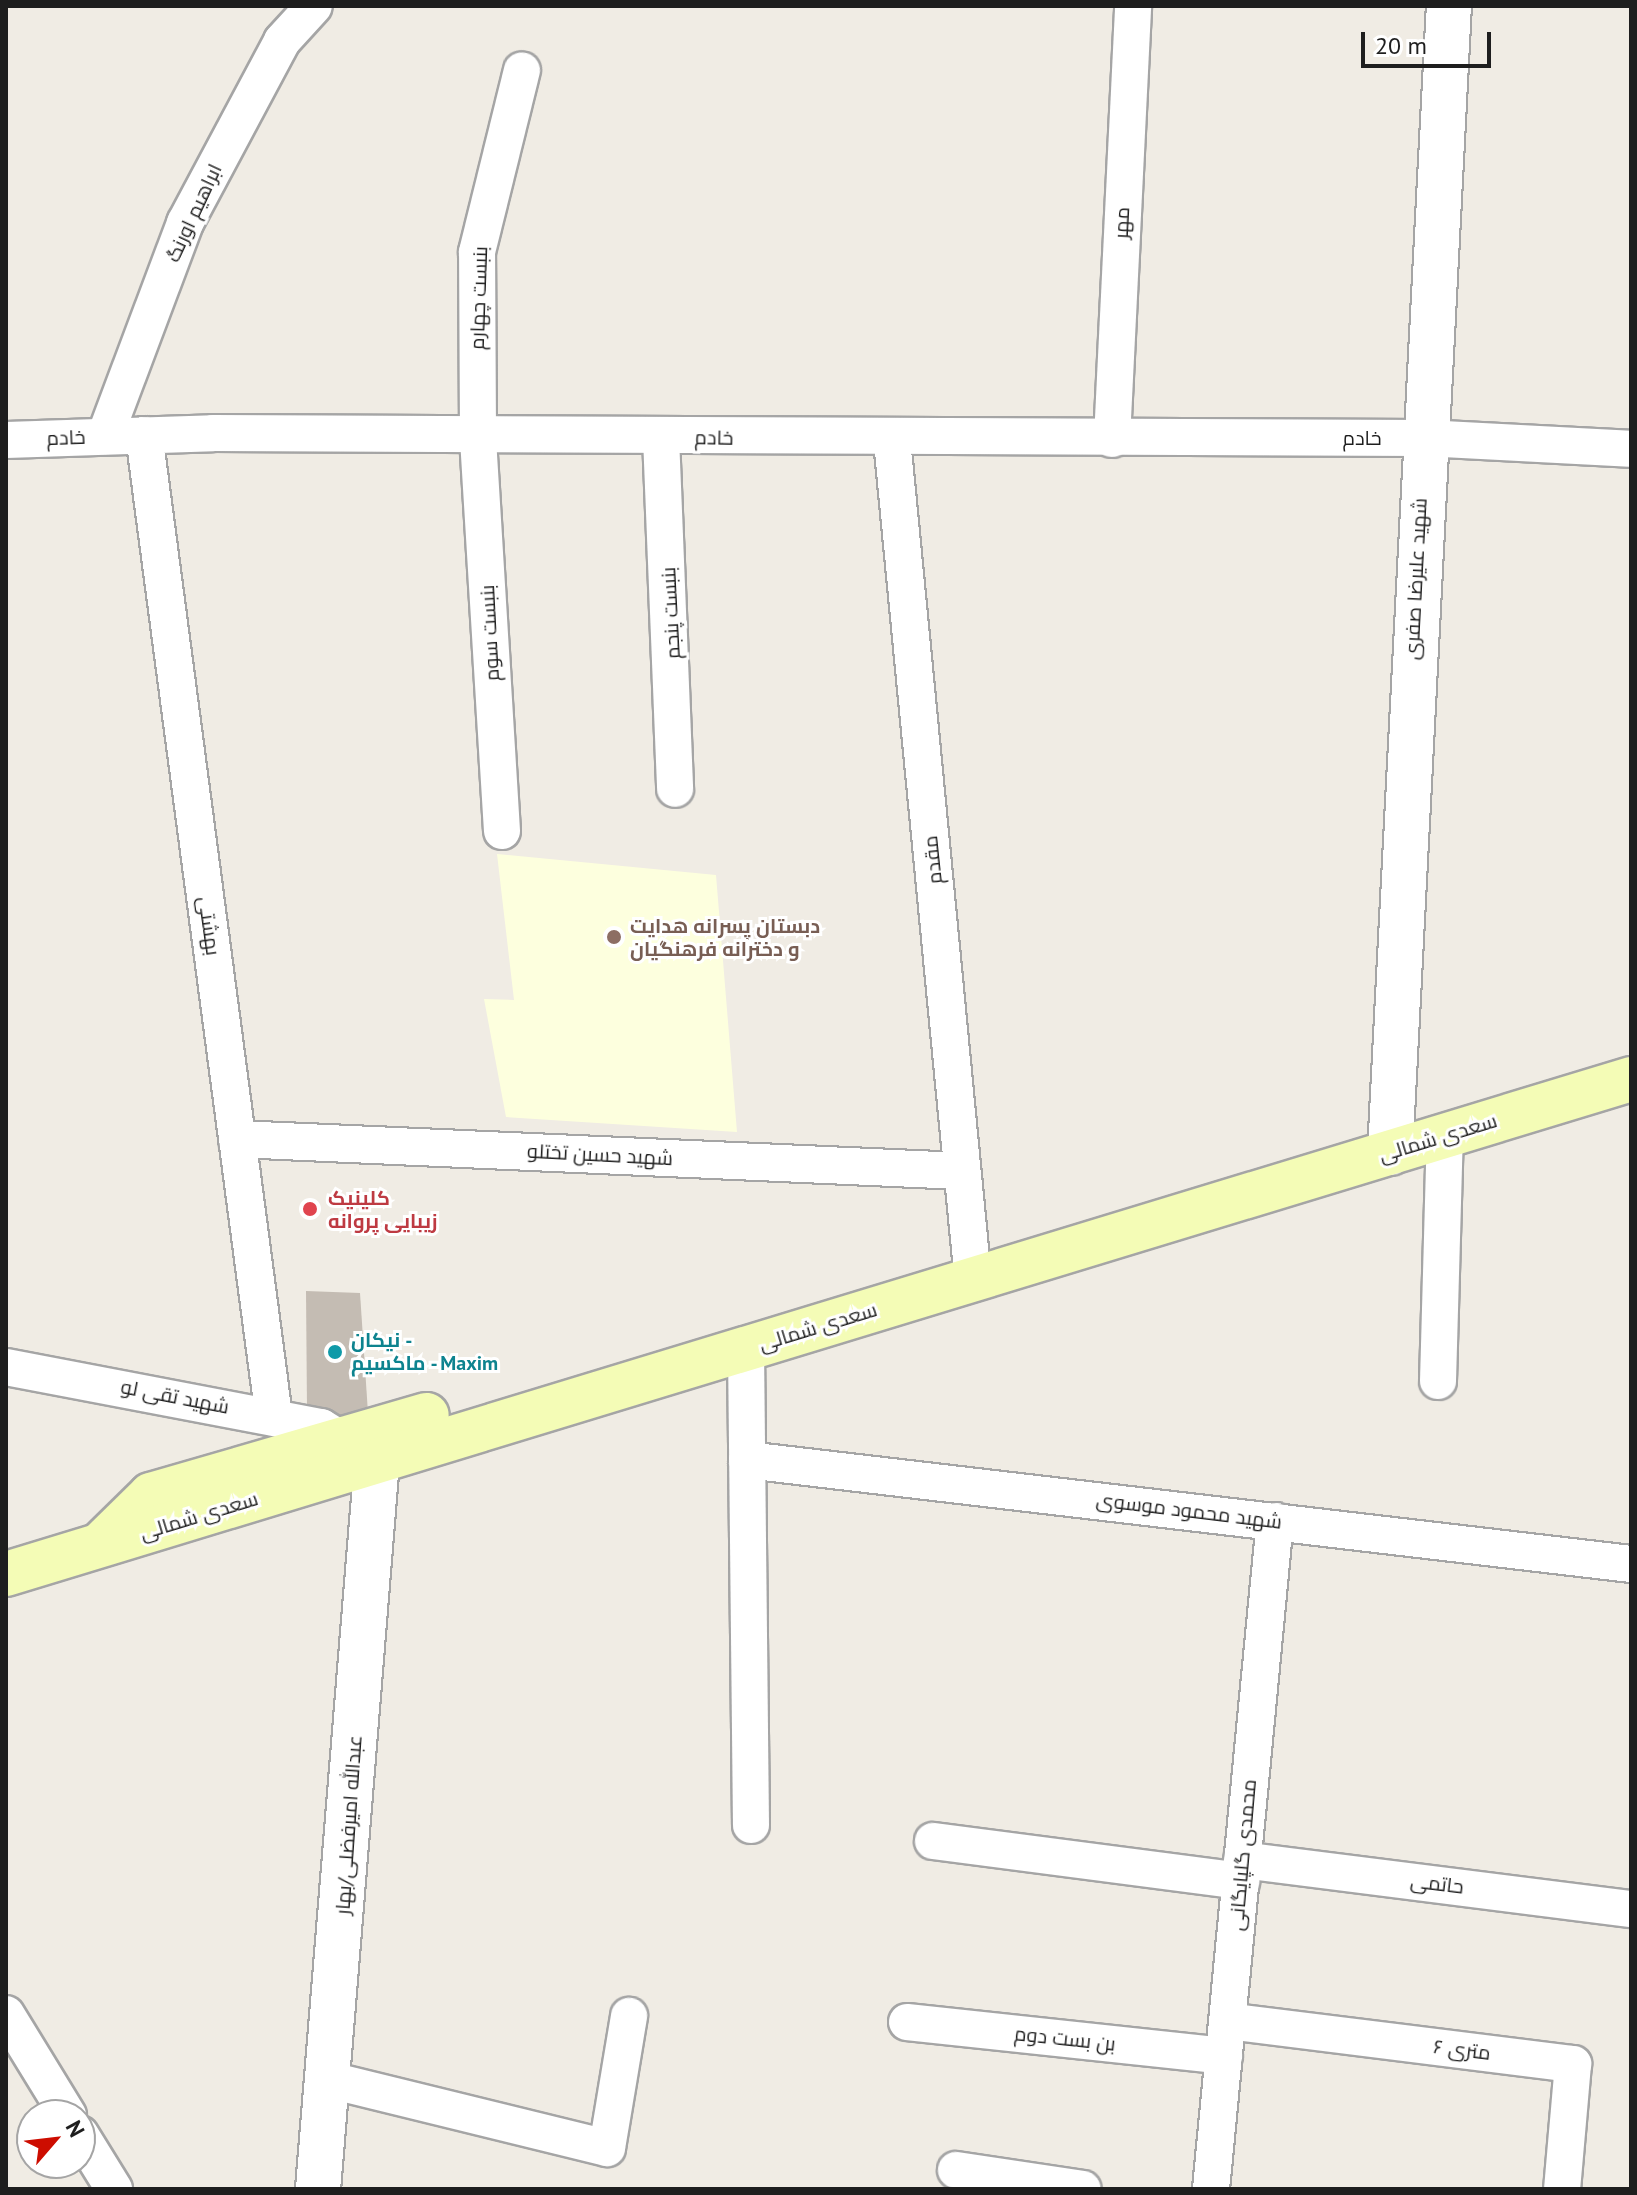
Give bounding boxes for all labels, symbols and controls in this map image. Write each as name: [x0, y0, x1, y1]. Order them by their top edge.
scale bar: [1365, 16, 1495, 66]
text: 20 m: [1375, 30, 1427, 61]
street label: ابراهیم اورنگ: [161, 160, 227, 266]
street label: مهر: [1109, 206, 1135, 240]
street label: بنبست چهارم: [465, 246, 493, 350]
street label: خادم: [46, 425, 86, 451]
street label: خادم: [694, 426, 734, 450]
street label: خادم: [1342, 426, 1382, 450]
street label: شهید علیرضا صفری: [1400, 497, 1432, 661]
street label: بنبست پنجم: [657, 566, 685, 660]
street label: بنبست سوم: [475, 584, 505, 682]
street label: مقدم: [919, 834, 947, 886]
street label: بهشتی: [193, 895, 225, 957]
place label: دبستان پسرانه هدایت و دخترانه فرهنگیان: [630, 914, 820, 961]
marker: دبستان پسرانه هدایت و دخترانه فرهنگیان: [605, 928, 623, 946]
street label: سعدی شمالی: [1376, 1109, 1500, 1167]
street label: شهید حسین تختلو: [526, 1139, 674, 1171]
place label: کلینیک زیبایی پروانه: [328, 1186, 437, 1233]
marker: کلینیک زیبایی پروانه: [299, 1198, 321, 1220]
street label: سعدی شمالی: [756, 1298, 880, 1356]
place label: نیکان - ماکسیم - Maxim: [351, 1328, 501, 1375]
marker: نیکان - ماکسیم - Maxim: [326, 1343, 344, 1361]
street label: شهید تقی لو: [119, 1375, 231, 1419]
street label: سعدی شمالی: [137, 1487, 261, 1545]
street label: شهید محمود موسوی: [1095, 1488, 1283, 1534]
street label: عبدالله امیرفضلی/بهار: [331, 1734, 367, 1916]
street label: محمدی گلپایگانی: [1224, 1778, 1262, 1932]
street label: حاتمی: [1409, 1869, 1465, 1899]
street label: بن بست دوم: [1013, 2022, 1117, 2056]
street label: ۶ متری: [1432, 2035, 1492, 2065]
north arrow: [16, 2099, 96, 2179]
text: N: [60, 2116, 91, 2142]

